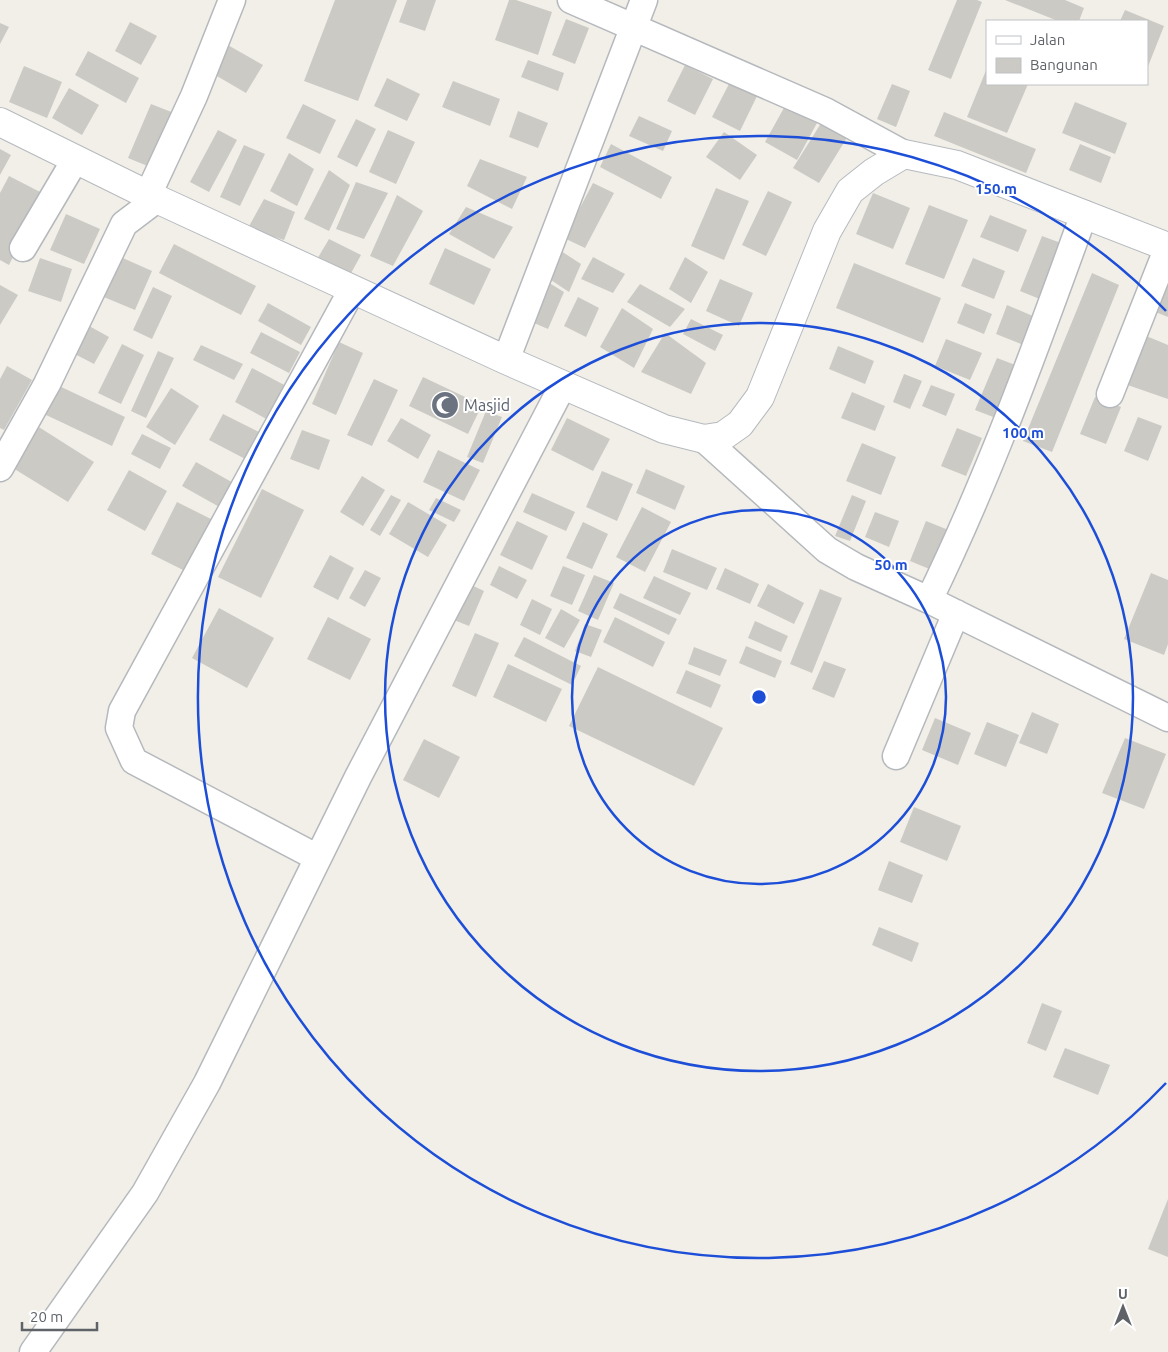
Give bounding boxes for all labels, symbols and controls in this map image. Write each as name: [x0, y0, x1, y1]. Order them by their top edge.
legend: [986, 20, 1148, 85]
text: Jalan: [1030, 31, 1065, 48]
text: Bangunan: [1030, 56, 1098, 73]
text: 150 m: [975, 180, 1017, 197]
mosque icon: Masjid: [430, 390, 460, 420]
place label: Masjid: [464, 396, 510, 414]
text: 100 m: [1002, 424, 1044, 441]
text: 50 m: [874, 556, 908, 573]
centre of rings: [750, 688, 768, 706]
north arrow: [1098, 1282, 1148, 1332]
text: U: [1118, 1286, 1128, 1302]
scale bar: [22, 1300, 98, 1332]
text: 20 m: [30, 1308, 63, 1325]

